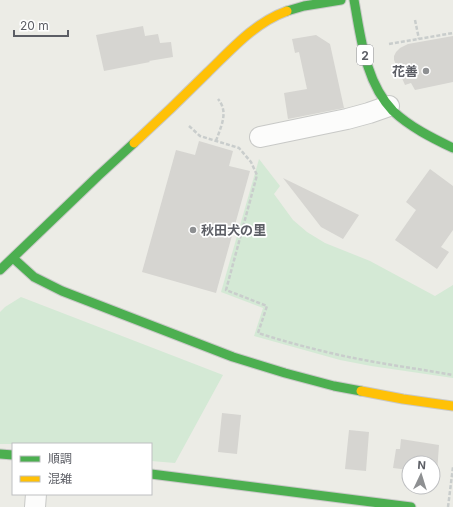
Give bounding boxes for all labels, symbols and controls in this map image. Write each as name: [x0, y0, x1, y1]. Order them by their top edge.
scale bar: [14, 12, 68, 38]
text: 20 m: [20, 18, 49, 33]
road number: 2: [357, 45, 373, 65]
place label: 花善: [392, 63, 418, 79]
marker: 花善: [421, 66, 431, 76]
place label: 秋田犬の里: [201, 222, 266, 238]
marker: 秋田犬の里: [188, 225, 198, 235]
legend: [12, 443, 152, 495]
text: 順調: [48, 451, 72, 466]
north arrow: [401, 455, 441, 495]
text: N: [417, 458, 426, 472]
text: 混雑: [48, 471, 72, 486]

